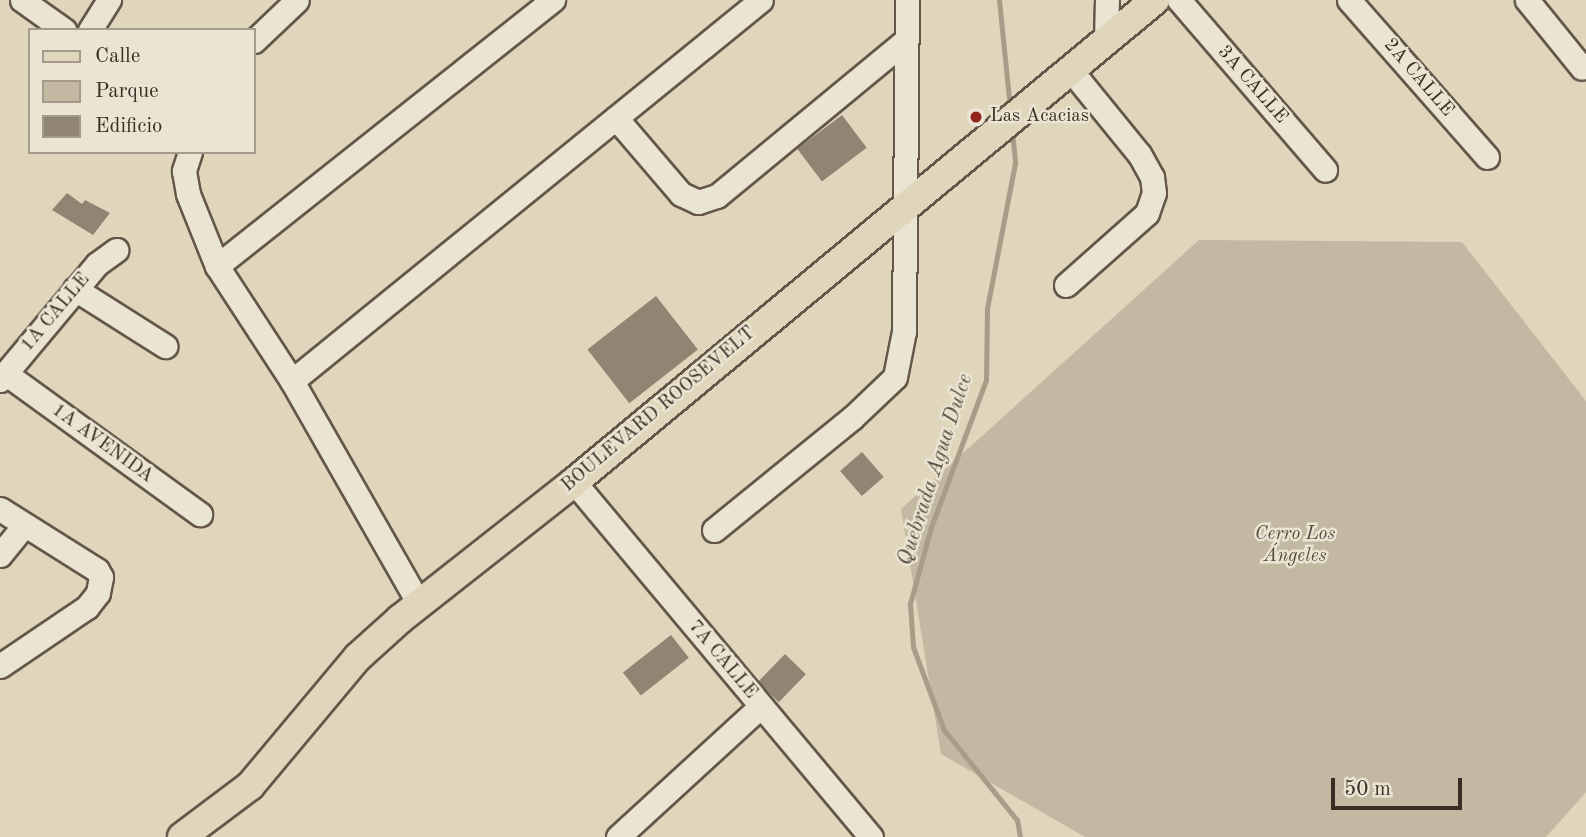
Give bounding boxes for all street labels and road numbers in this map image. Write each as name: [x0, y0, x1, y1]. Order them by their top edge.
street label: 2A CALLE: [1378, 34, 1458, 122]
street label: 3A CALLE: [1212, 41, 1292, 129]
street label: 1A CALLE: [17, 269, 95, 357]
street label: BOULEVARD ROOSEVELT: [557, 322, 761, 498]
street label: 1A AVENIDA: [47, 399, 157, 489]
street label: 7A CALLE: [683, 616, 761, 704]

